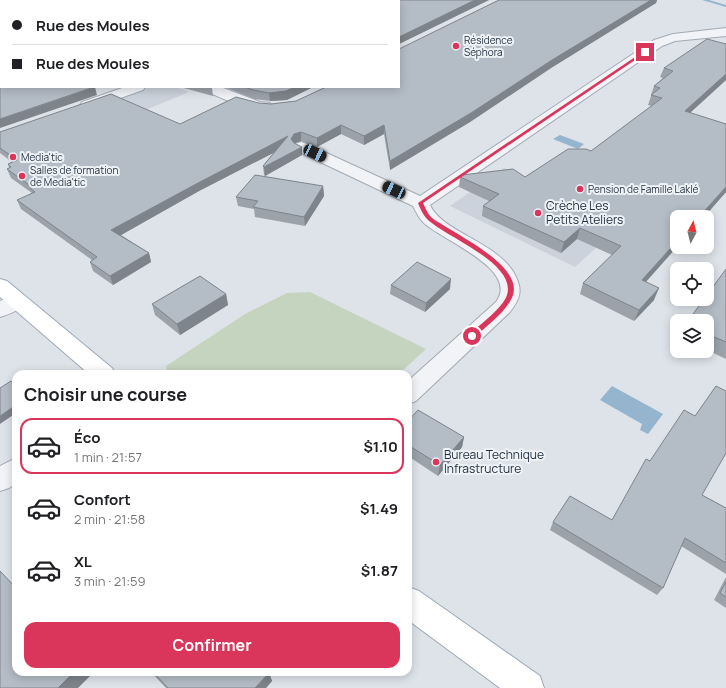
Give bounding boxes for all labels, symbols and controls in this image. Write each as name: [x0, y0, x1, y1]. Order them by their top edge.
text: Rue des Moules: [36, 15, 150, 36]
place label: Résidence Séphora: [464, 33, 513, 59]
marker: Résidence Séphora: [451, 41, 461, 51]
route end: [636, 43, 654, 61]
text: Rue des Moules: [36, 53, 150, 74]
car: [302, 142, 328, 164]
place label: Media'tic: [21, 150, 63, 164]
marker: Media'tic: [8, 152, 18, 162]
place label: Salles de formation de Media'tic: [30, 163, 118, 189]
marker: Salles de formation de Media'tic: [17, 171, 27, 181]
car: [381, 179, 407, 201]
place label: Pension de Famille Laklé: [588, 182, 699, 196]
marker: Pension de Famille Laklé: [575, 184, 585, 194]
place label: Crèche Les Petits Ateliers: [546, 197, 623, 228]
marker: Crèche Les Petits Ateliers: [533, 208, 543, 218]
north arrow: [670, 210, 714, 254]
map controls: [670, 210, 714, 358]
button: locate: [670, 262, 714, 306]
button: layers: [670, 314, 714, 358]
route start: [463, 327, 481, 345]
text: Choisir une course: [24, 382, 187, 406]
text: Éco: [74, 427, 100, 448]
icon: car: [26, 428, 62, 464]
text: $1.10: [363, 436, 398, 457]
place label: Bureau Technique Infrastructure: [444, 446, 544, 477]
text: 1 min · 21:57: [74, 448, 142, 466]
marker: Bureau Technique Infrastructure: [431, 457, 441, 467]
text: Confort: [74, 489, 131, 510]
icon: car: [26, 490, 62, 526]
text: $1.49: [360, 498, 398, 519]
text: 2 min · 21:58: [74, 510, 145, 528]
text: XL: [74, 551, 92, 572]
icon: car: [26, 552, 62, 588]
text: $1.87: [361, 560, 398, 581]
text: 3 min · 21:59: [74, 572, 146, 590]
button: Confirmer: [24, 622, 400, 668]

